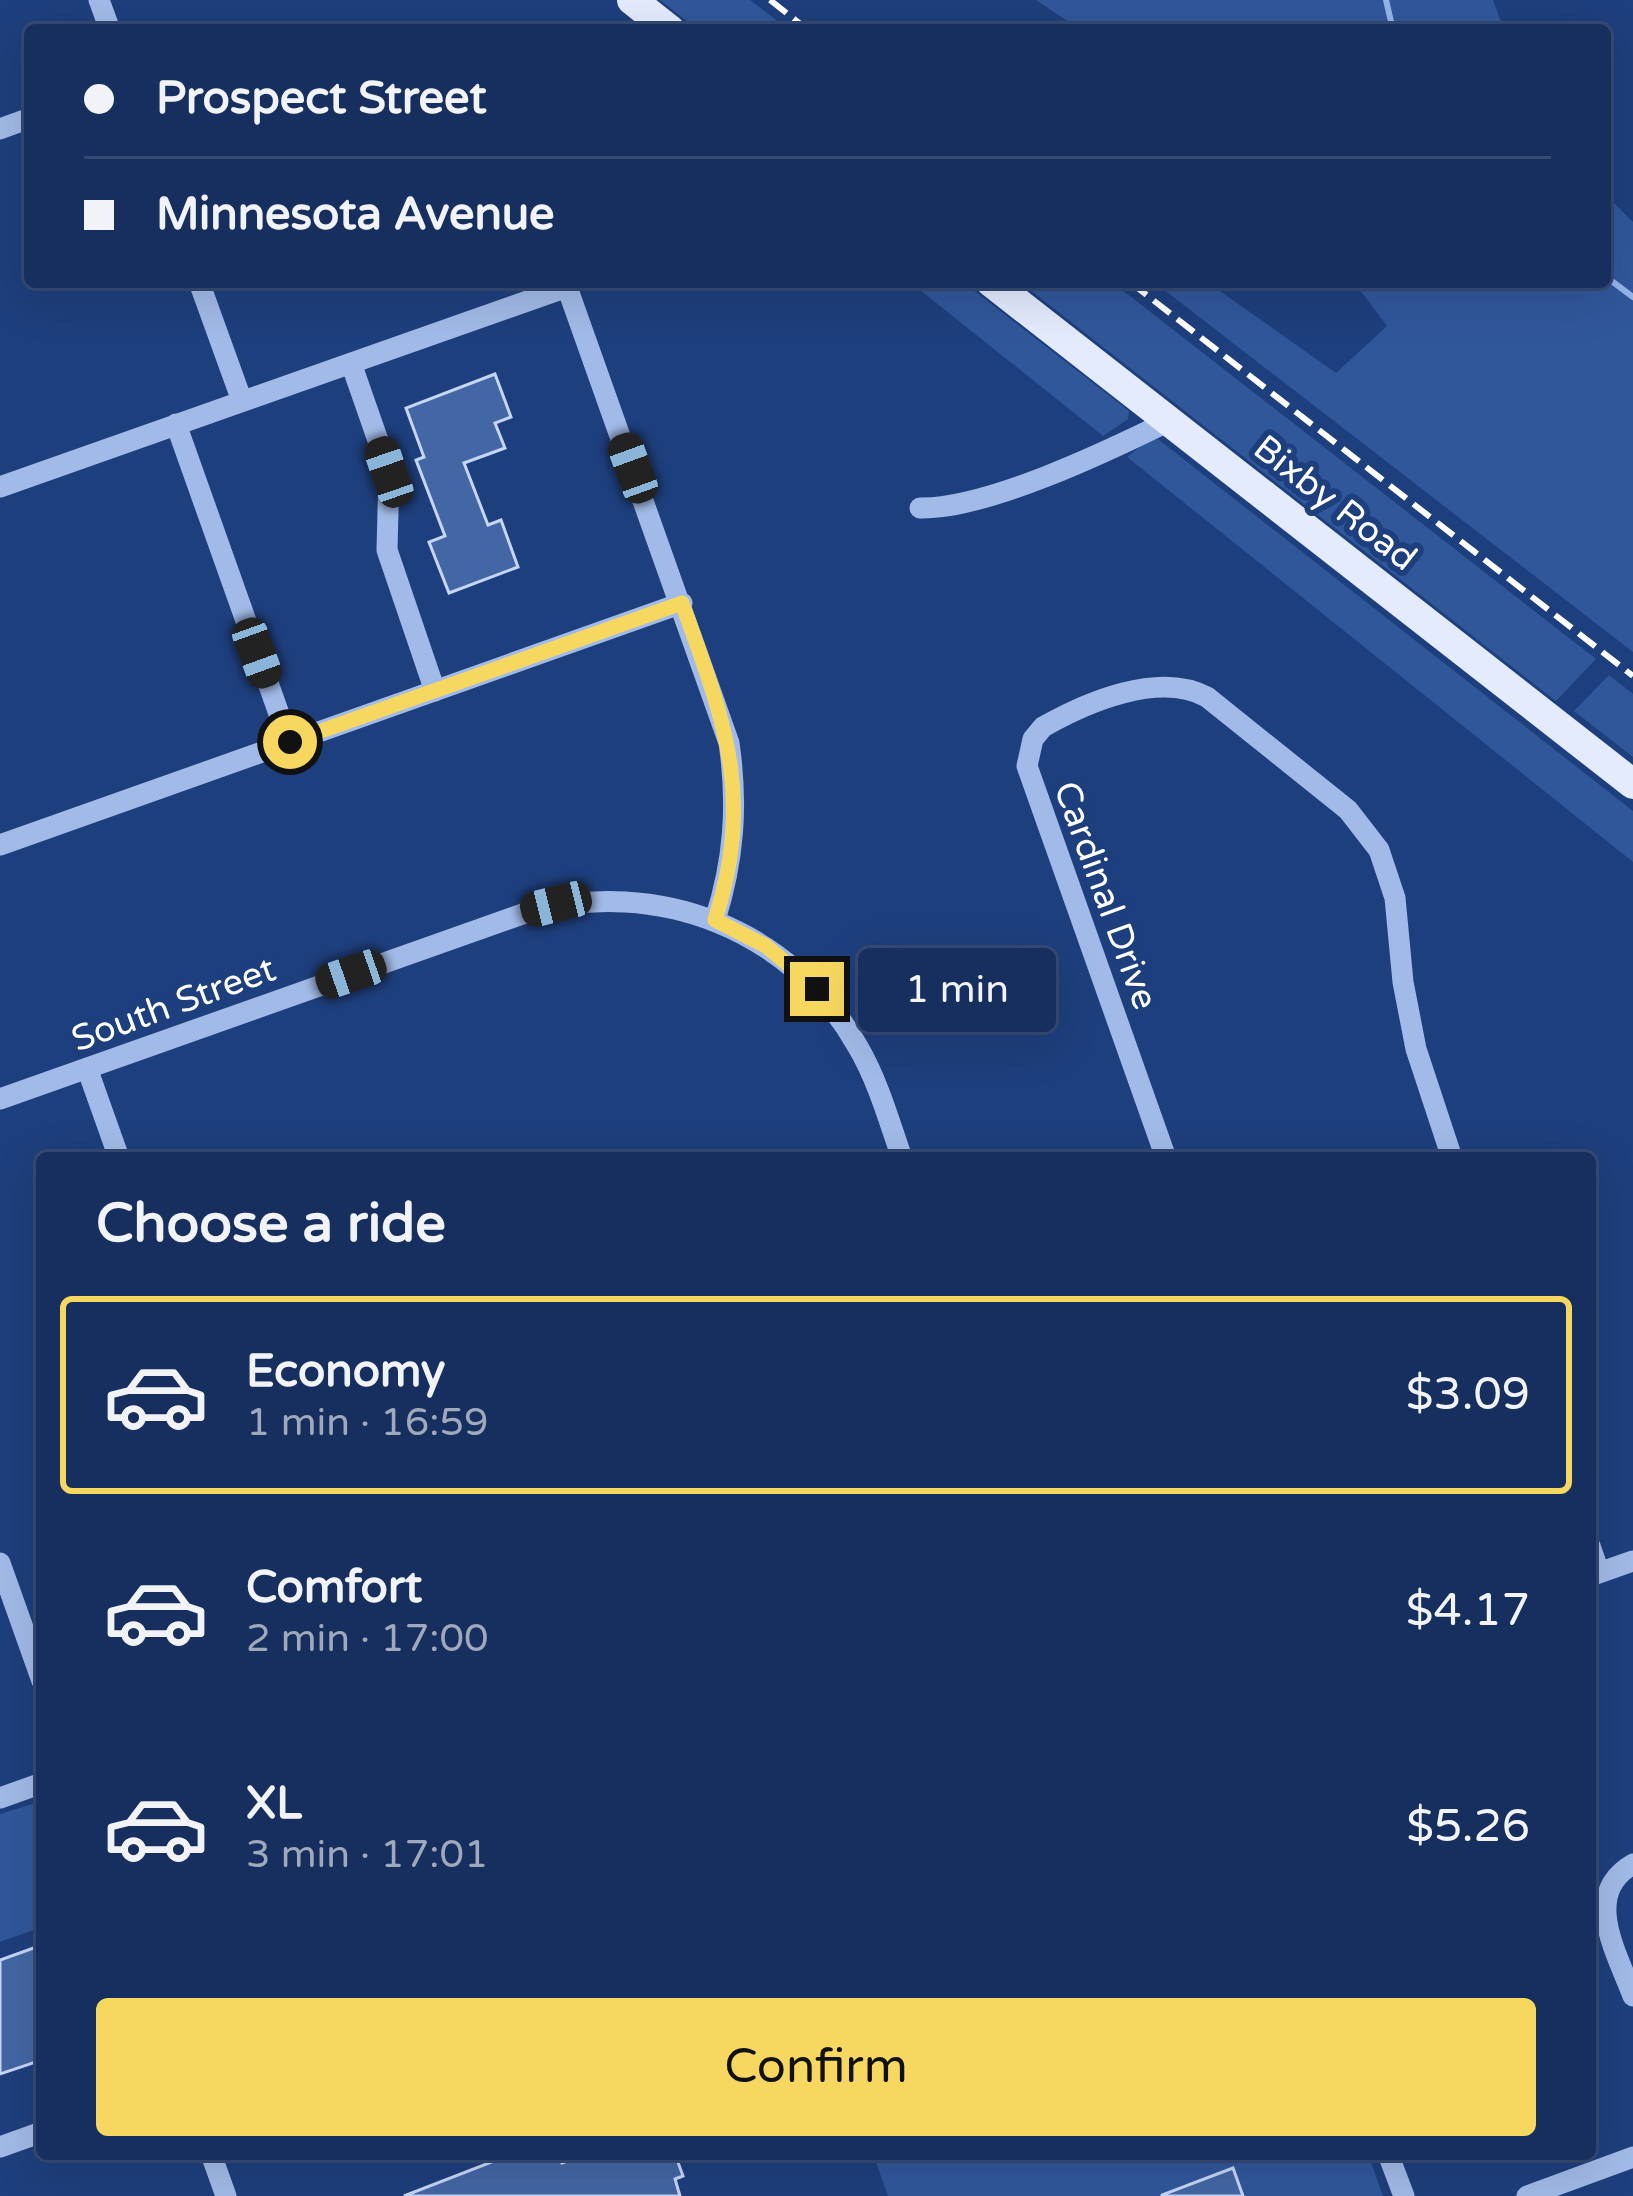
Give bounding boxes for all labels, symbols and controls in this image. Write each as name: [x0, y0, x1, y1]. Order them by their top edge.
text: Prospect Street: [156, 72, 487, 126]
text: Minnesota Avenue: [156, 188, 555, 242]
street label: Bixby Road: [1245, 426, 1425, 580]
car: [604, 428, 662, 508]
car: [360, 432, 418, 512]
car: [228, 613, 286, 693]
route start: [263, 715, 317, 769]
street label: Cardinal Drive: [1044, 776, 1167, 1015]
car: [517, 878, 595, 930]
car: [311, 945, 391, 1003]
callout: 1 min: [859, 947, 1057, 1031]
street label: South Street: [66, 948, 281, 1061]
route end: [790, 962, 844, 1016]
text: 1 min: [905, 966, 1009, 1013]
text: Choose a ride: [96, 1191, 446, 1256]
icon: car: [102, 1341, 210, 1449]
text: Economy: [246, 1345, 445, 1399]
text: $3.09: [1406, 1368, 1530, 1422]
text: 1 min · 16:59: [246, 1399, 488, 1446]
icon: car: [102, 1557, 210, 1665]
text: Comfort: [246, 1561, 422, 1615]
text: $4.17: [1406, 1584, 1530, 1638]
text: 2 min · 17:00: [246, 1615, 488, 1662]
icon: car: [102, 1773, 210, 1881]
text: XL: [246, 1777, 302, 1831]
text: $5.26: [1406, 1800, 1530, 1854]
text: 3 min · 17:01: [246, 1831, 488, 1878]
button: Confirm: [96, 1998, 1536, 2136]

